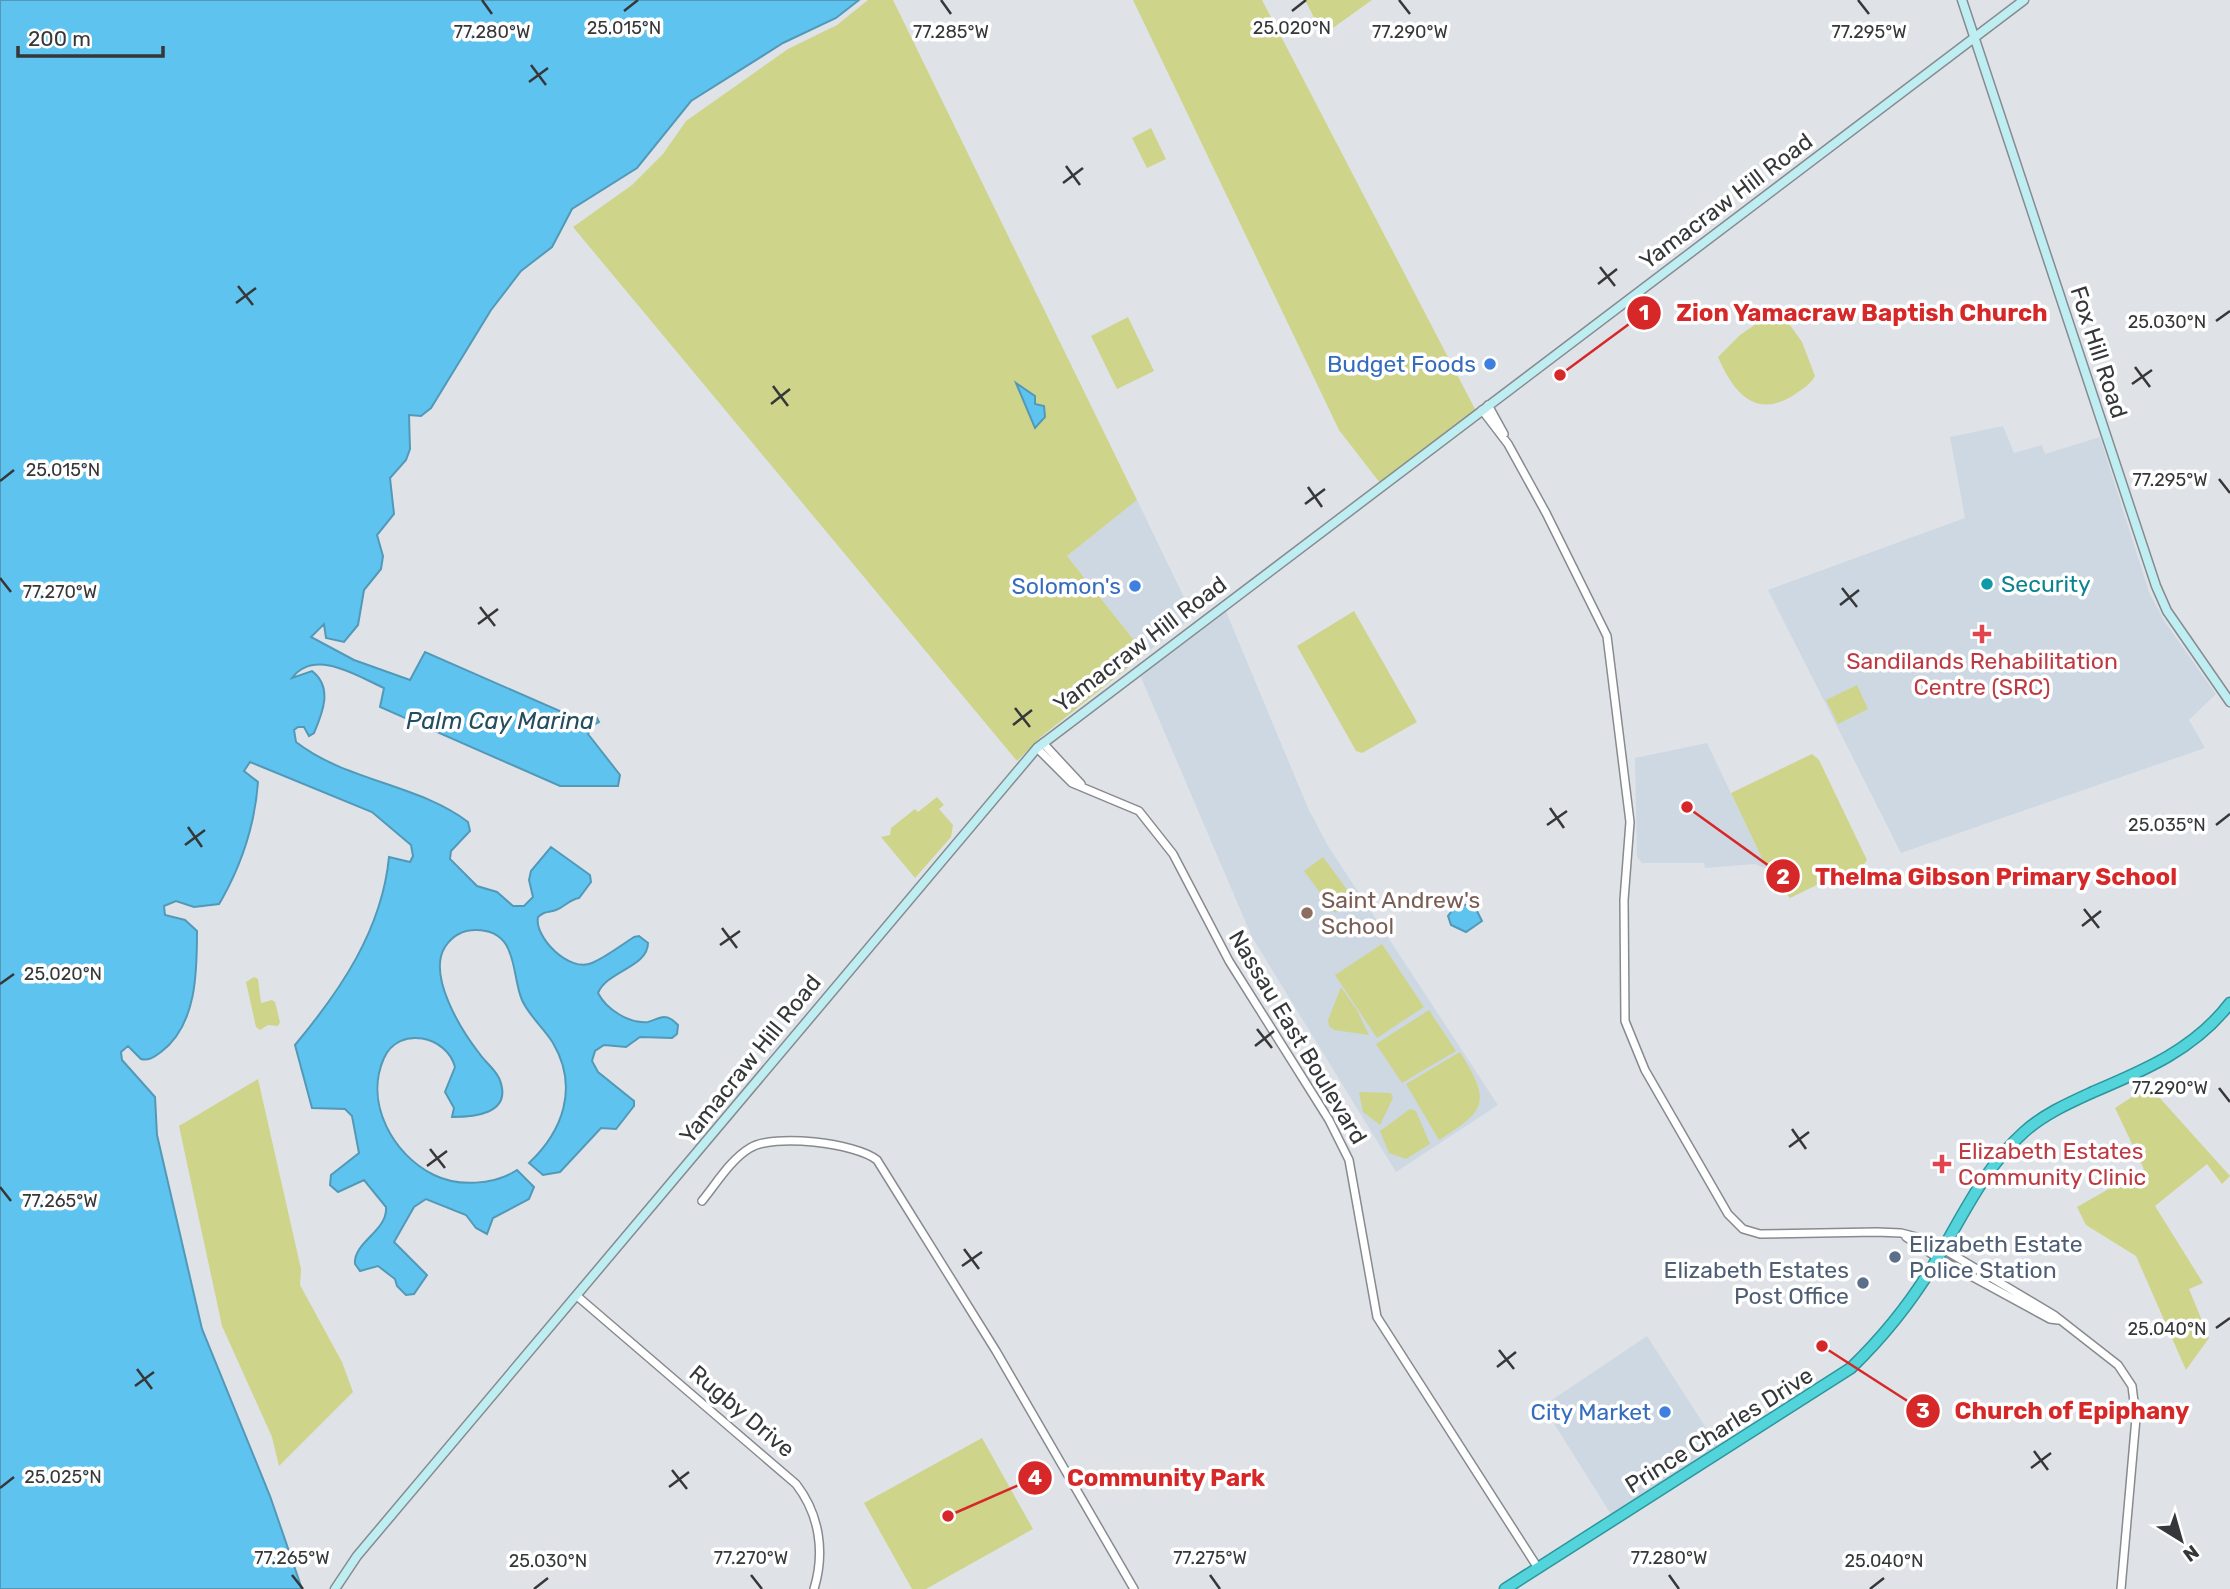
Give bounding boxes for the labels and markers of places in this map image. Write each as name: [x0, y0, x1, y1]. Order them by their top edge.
callout: Zion Yamacraw Baptish Church: [1626, 290, 2062, 335]
place label: Budget Foods: [1327, 350, 1476, 378]
marker: Budget Foods: [1482, 356, 1498, 372]
place label: Security: [2001, 570, 2091, 598]
place label: Solomon's: [1012, 572, 1121, 600]
marker: Security: [1979, 576, 1995, 592]
marker: Solomon's: [1127, 578, 1143, 594]
marker: Sandilands Rehabilitation Centre (SRC): [1972, 624, 1992, 644]
place label: Sandilands Rehabilitation Centre (SRC): [1846, 647, 2118, 701]
callout: Thelma Gibson Primary School: [1766, 854, 2191, 899]
place label: Saint Andrew's School: [1321, 886, 1480, 940]
marker: Saint Andrew's School: [1299, 905, 1315, 921]
place label: Elizabeth Estates Community Clinic: [1958, 1137, 2146, 1191]
marker: Elizabeth Estates Community Clinic: [1932, 1154, 1952, 1174]
place label: Elizabeth Estate Police Station: [1909, 1230, 2083, 1284]
marker: Elizabeth Estate Police Station: [1887, 1249, 1903, 1265]
place label: Elizabeth Estates Post Office: [1664, 1256, 1849, 1310]
marker: Elizabeth Estates Post Office: [1855, 1275, 1871, 1291]
callout: Church of Epiphany: [1905, 1388, 2204, 1433]
place label: City Market: [1531, 1398, 1651, 1426]
marker: City Market: [1657, 1404, 1673, 1420]
callout: Community Park: [1018, 1455, 1280, 1500]

